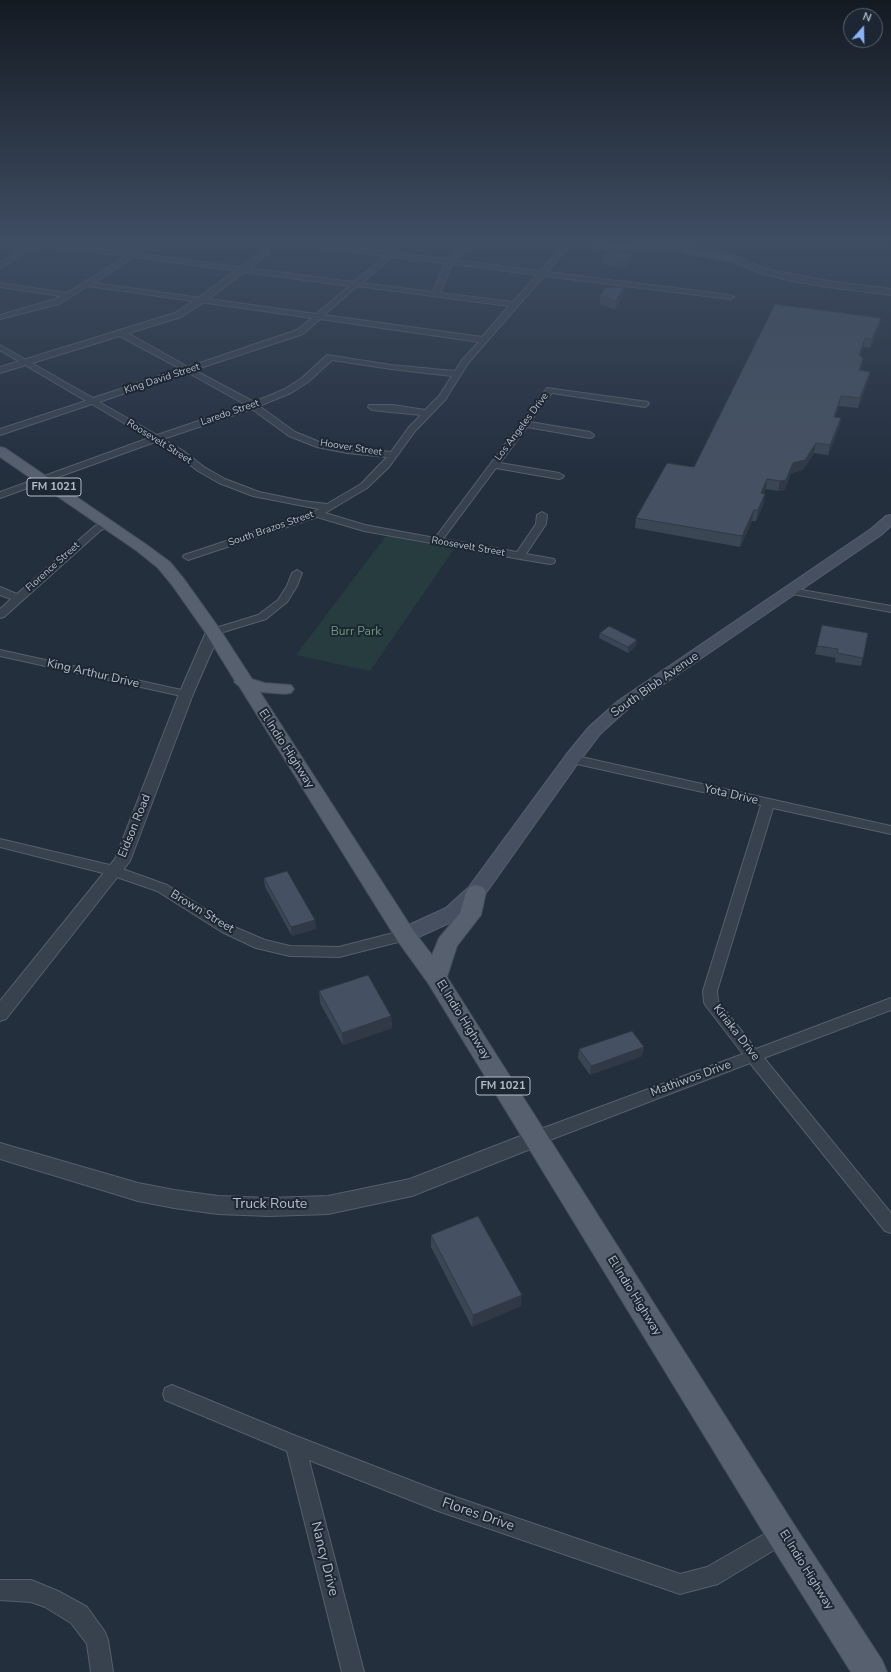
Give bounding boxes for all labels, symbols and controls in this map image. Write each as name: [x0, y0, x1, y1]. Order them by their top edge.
north arrow: [843, 8, 883, 48]
text: N: [860, 9, 873, 26]
street label: King David Street: [123, 361, 201, 397]
street label: Los Angeles Drive: [493, 391, 551, 463]
street label: Laredo Street: [199, 397, 261, 429]
street label: Roosevelt Street: [124, 417, 194, 467]
street label: Hoover Street: [319, 437, 383, 459]
road number: FM 1021: [27, 478, 81, 496]
street label: South Brazos Street: [227, 509, 315, 549]
street label: Roosevelt Street: [430, 535, 506, 559]
street label: Florence Street: [24, 540, 82, 594]
park label: Burr Park: [331, 625, 381, 639]
street label: South Bibb Avenue: [608, 649, 702, 721]
street label: King Arthur Drive: [46, 656, 140, 692]
street label: El Indio Highway: [255, 707, 317, 791]
street label: Yota Drive: [703, 782, 759, 808]
street label: Eidson Road: [116, 792, 154, 860]
street label: Brown Street: [168, 887, 236, 937]
street label: El Indio Highway: [433, 978, 493, 1062]
street label: Kiriaka Drive: [710, 1002, 762, 1064]
street label: Mathiwos Drive: [649, 1058, 733, 1100]
road number: FM 1021: [476, 1077, 530, 1095]
street label: Truck Route: [233, 1197, 307, 1213]
street label: El Indio Highway: [604, 1254, 664, 1338]
street label: Flores Drive: [440, 1495, 516, 1535]
street label: Nancy Drive: [307, 1520, 341, 1598]
street label: El Indio Highway: [776, 1528, 836, 1612]

